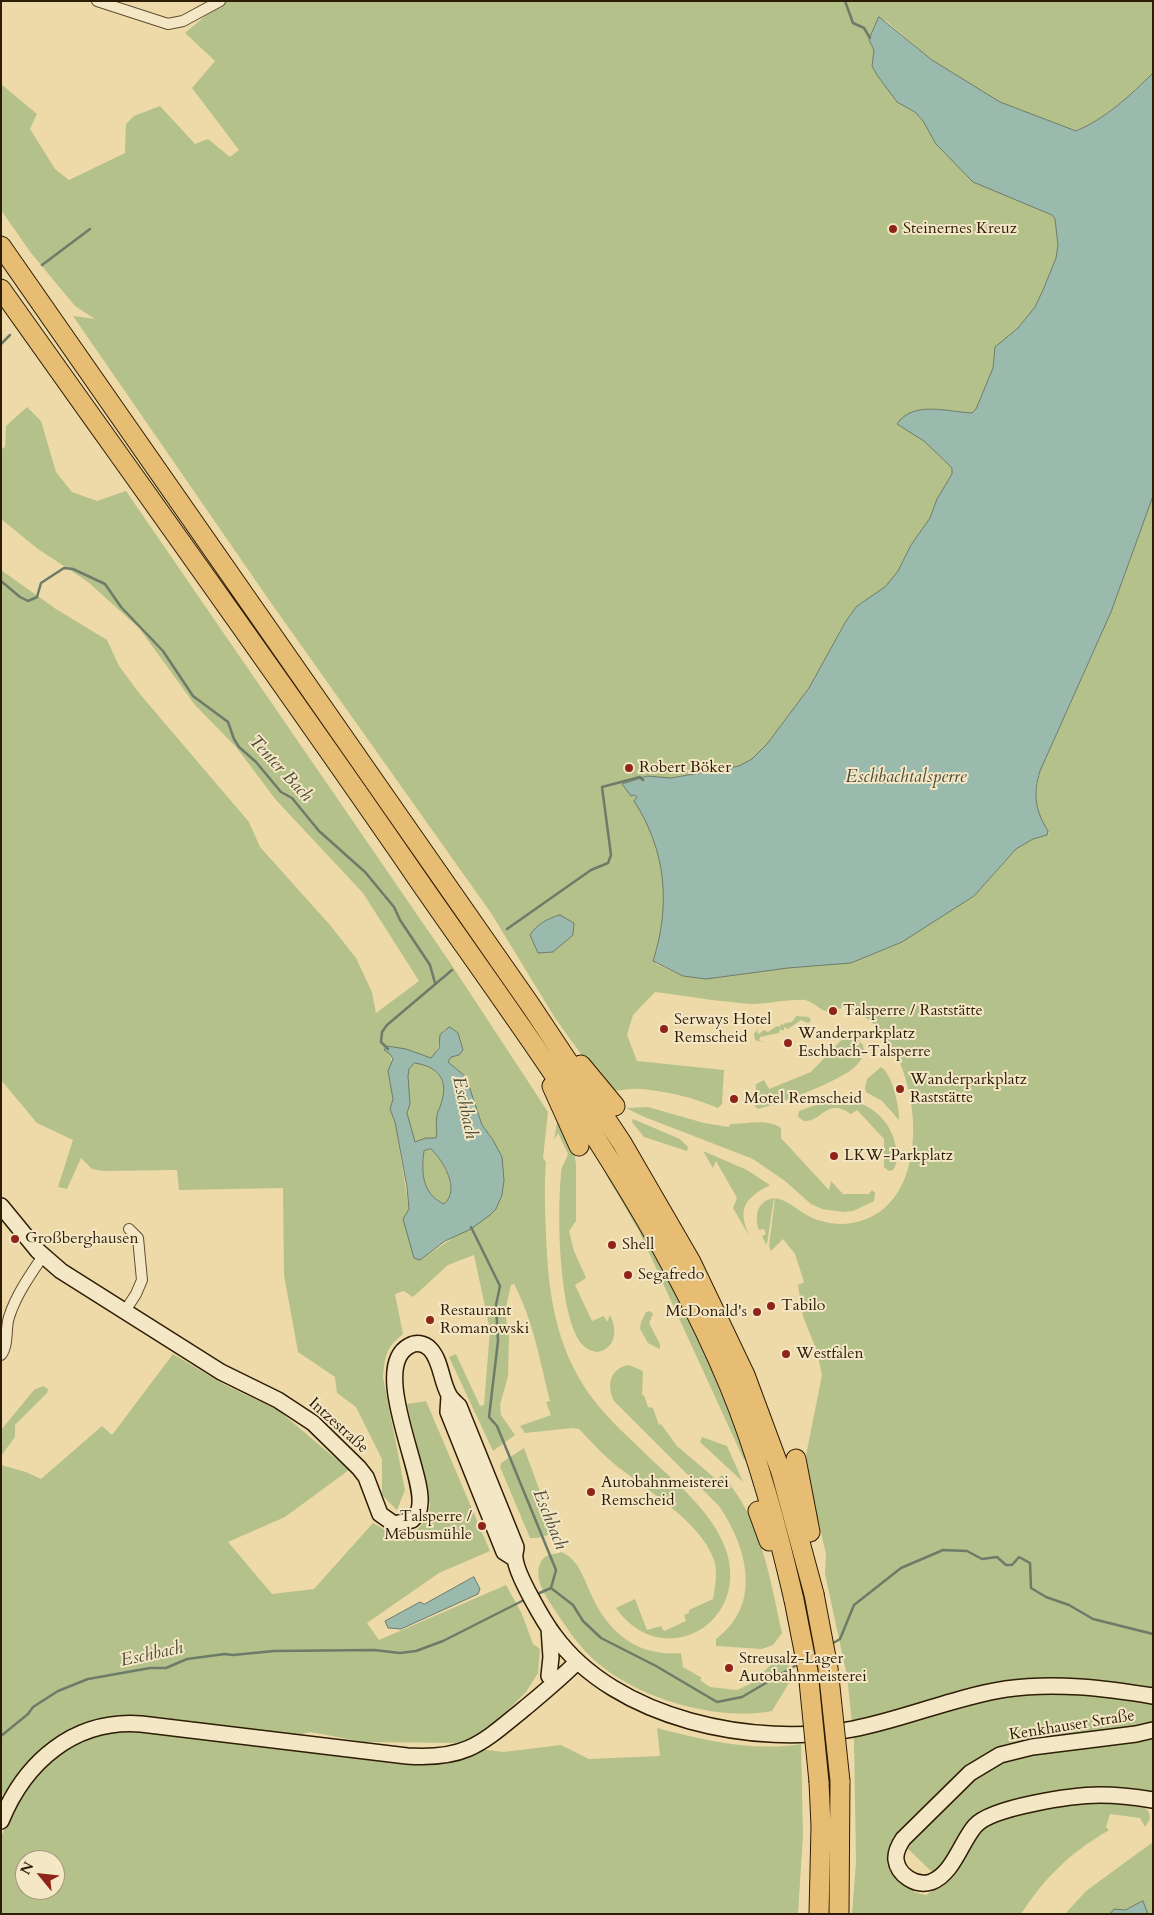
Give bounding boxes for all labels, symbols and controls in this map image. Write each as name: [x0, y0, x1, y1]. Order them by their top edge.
place label: Steinernes Kreuz: [903, 219, 1017, 239]
marker: Steinernes Kreuz: [887, 223, 899, 235]
water label: Tenter Bach: [244, 731, 316, 807]
place label: Robert Böker: [639, 758, 731, 778]
marker: Robert Böker: [623, 762, 635, 774]
water label: Eschbachtalsperre: [845, 767, 967, 789]
place label: Talsperre / Raststätte: [843, 1001, 983, 1021]
marker: Talsperre / Raststätte: [827, 1005, 839, 1017]
place label: Serways Hotel Remscheid: [674, 1010, 771, 1048]
marker: Serways Hotel Remscheid: [658, 1023, 670, 1035]
place label: Wanderparkplatz Eschbach-Talsperre: [798, 1024, 931, 1062]
marker: Wanderparkplatz Eschbach-Talsperre: [782, 1037, 794, 1049]
place label: Wanderparkplatz Raststätte: [910, 1070, 1027, 1108]
water label: Eschbach: [447, 1075, 481, 1141]
marker: Wanderparkplatz Raststätte: [894, 1083, 906, 1095]
place label: Motel Remscheid: [744, 1089, 862, 1109]
marker: Motel Remscheid: [728, 1093, 740, 1105]
place label: LKW-Parkplatz: [844, 1146, 953, 1166]
marker: LKW-Parkplatz: [828, 1150, 840, 1162]
place label: Großberghausen: [25, 1229, 139, 1249]
marker: Großberghausen: [9, 1233, 21, 1245]
place label: Shell: [622, 1235, 654, 1255]
marker: Shell: [606, 1239, 618, 1251]
place label: Segafredo: [638, 1265, 704, 1285]
marker: Segafredo: [622, 1269, 634, 1281]
place label: Tabilo: [781, 1296, 825, 1316]
marker: Tabilo: [765, 1300, 777, 1312]
place label: Restaurant Romanowski: [440, 1301, 529, 1339]
place label: McDonald's: [665, 1302, 747, 1322]
marker: McDonald's: [751, 1306, 763, 1318]
marker: Restaurant Romanowski: [424, 1314, 436, 1326]
place label: Westfalen: [796, 1344, 864, 1364]
marker: Westfalen: [780, 1348, 792, 1360]
street label: Intzestraße: [304, 1394, 372, 1458]
place label: Autobahnmeisterei Remscheid: [601, 1473, 729, 1511]
marker: Autobahnmeisterei Remscheid: [585, 1486, 597, 1498]
water label: Eschbach: [527, 1487, 571, 1553]
place label: Talsperre / Mebusmühle: [385, 1507, 472, 1545]
marker: Talsperre / Mebusmühle: [476, 1520, 488, 1532]
water label: Eschbach: [119, 1638, 185, 1672]
place label: Streusalz-Lager Autobahnmeisterei: [739, 1649, 867, 1687]
marker: Streusalz-Lager Autobahnmeisterei: [723, 1662, 735, 1674]
street label: Kenkhauser Straße: [1008, 1707, 1136, 1745]
north arrow: [15, 1850, 65, 1900]
text: N: [16, 1858, 38, 1878]

